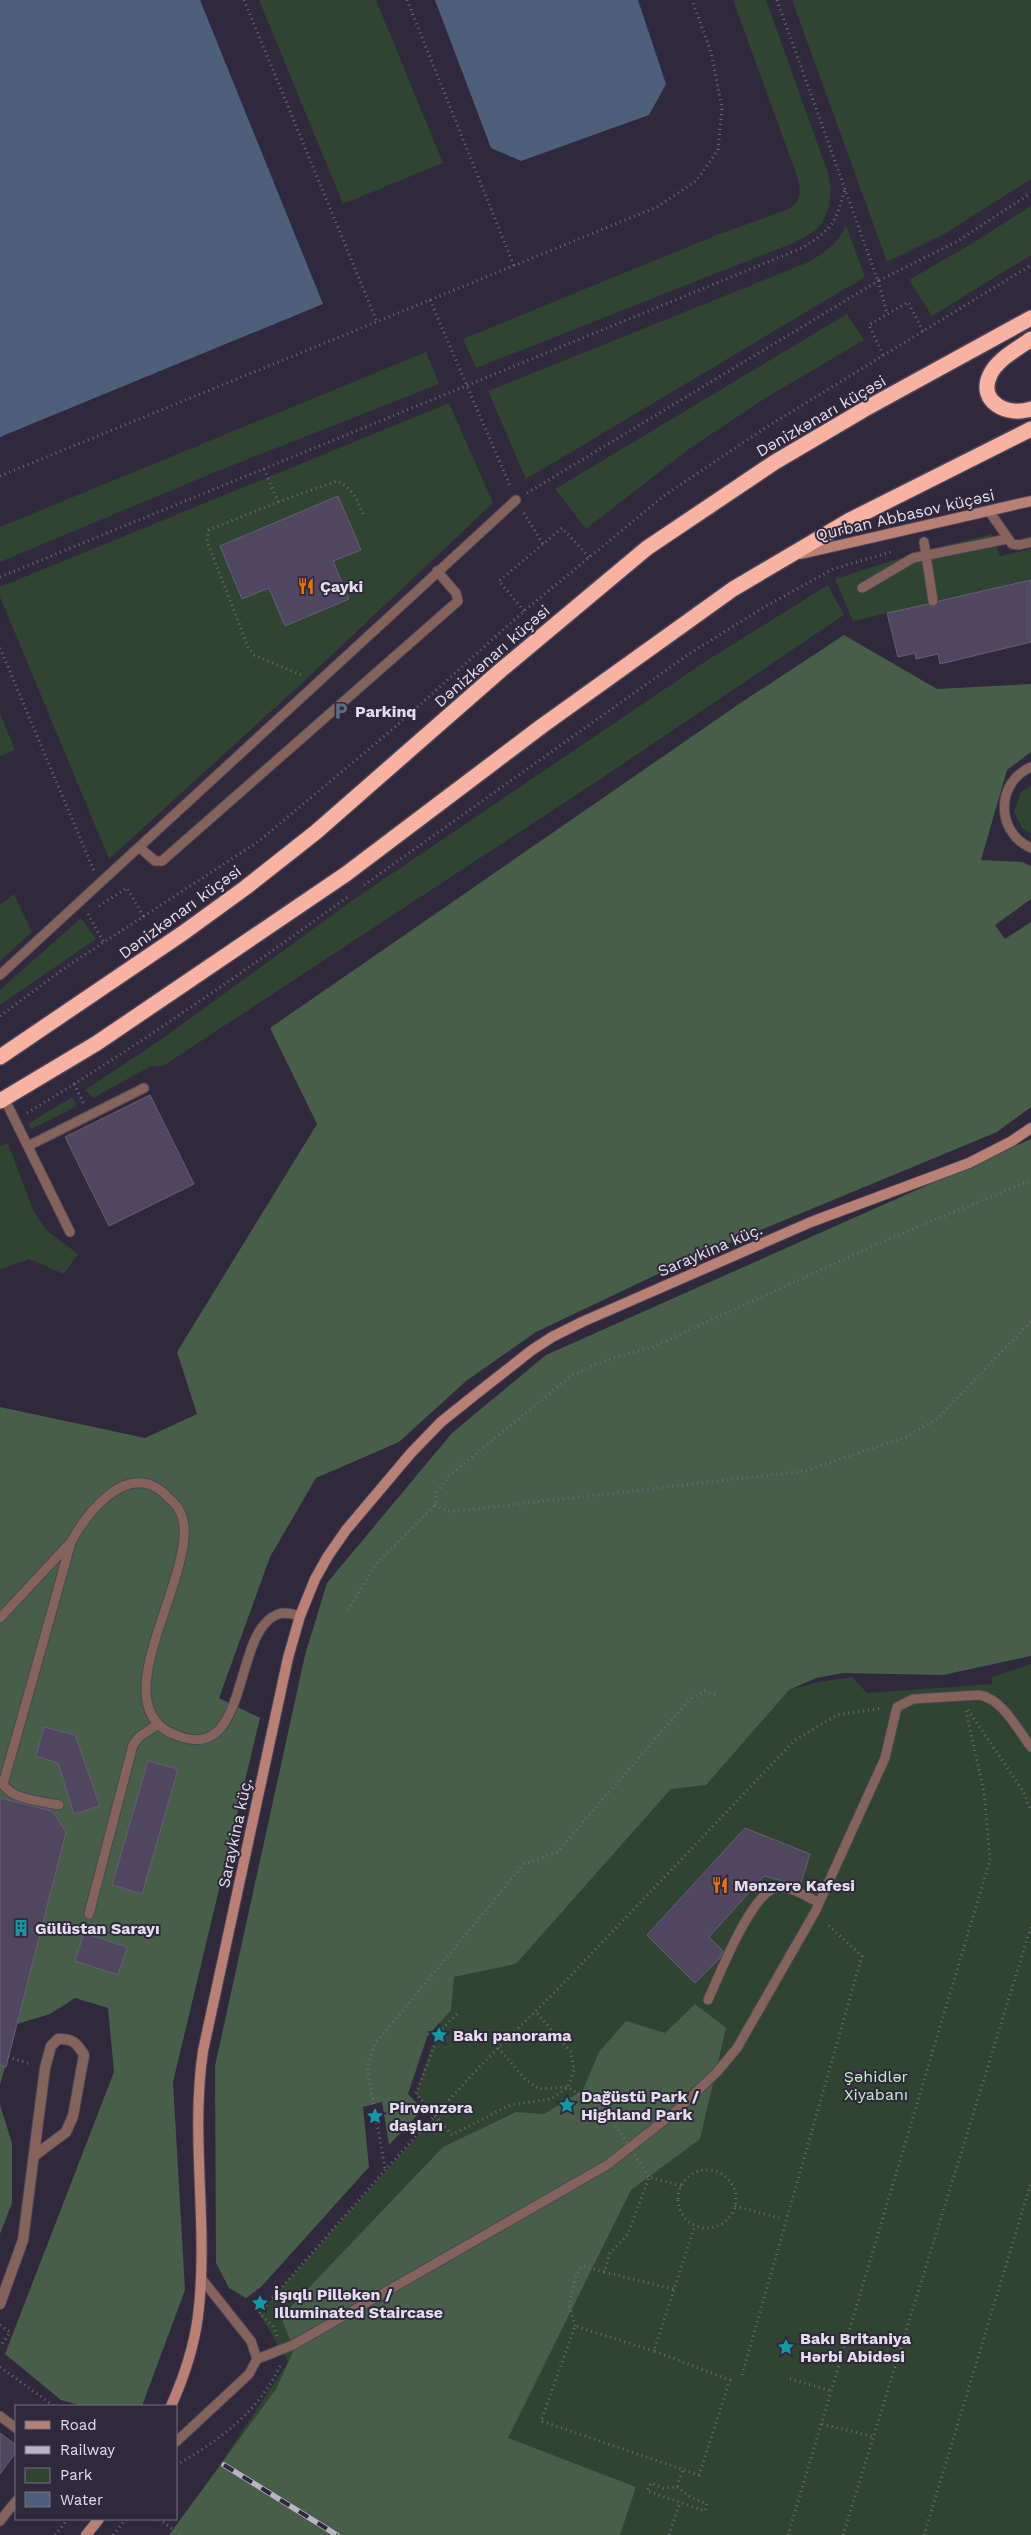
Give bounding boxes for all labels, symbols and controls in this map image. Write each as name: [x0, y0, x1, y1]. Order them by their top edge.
street label: Dənizkənarı küçəsi: [753, 371, 889, 461]
street label: Qurban Abbasov küçəsi: [814, 485, 996, 545]
restaurant icon: Çayki: [296, 576, 316, 596]
place label: Çayki: [320, 577, 363, 596]
street label: Dənizkənarı küçəsi: [431, 601, 553, 711]
parking icon: Parkinq: [331, 701, 351, 721]
place label: Parkinq: [355, 702, 416, 721]
street label: Dənizkənarı küçəsi: [115, 861, 245, 963]
street label: Saraykina küç.: [655, 1219, 765, 1281]
street label: Saraykina küç.: [214, 1776, 256, 1890]
restaurant icon: Mənzərə Kafesi: [710, 1875, 730, 1895]
place label: Mənzərə Kafesi: [734, 1876, 855, 1895]
building icon: Gülüstan Sarayı: [11, 1918, 31, 1938]
place label: Gülüstan Sarayı: [35, 1919, 160, 1938]
place icon: Bakı panorama: [429, 2025, 449, 2045]
place label: Bakı panorama: [453, 2026, 572, 2045]
park label: Şəhidlər Xiyabanı: [844, 2067, 909, 2104]
place label: Dağüstü Park / Highland Park: [581, 2087, 700, 2124]
place icon: Dağüstü Park / Highland Park: [557, 2095, 577, 2115]
place label: Pirvənzəra daşları: [389, 2098, 473, 2135]
place icon: Pirvənzəra daşları: [365, 2106, 385, 2126]
place label: İşıqlı Pilləkən / Illuminated Staircase: [274, 2285, 443, 2322]
place icon: İşıqlı Pilləkən / Illuminated Staircase: [250, 2293, 270, 2313]
place label: Bakı Britaniya Hərbi Abidəsi: [800, 2329, 912, 2366]
place icon: Bakı Britaniya Hərbi Abidəsi: [776, 2337, 796, 2357]
legend: [15, 2405, 178, 2520]
text: Road: [60, 2416, 97, 2434]
text: Railway: [60, 2441, 115, 2459]
text: Park: [60, 2466, 93, 2484]
text: Water: [60, 2491, 103, 2509]

